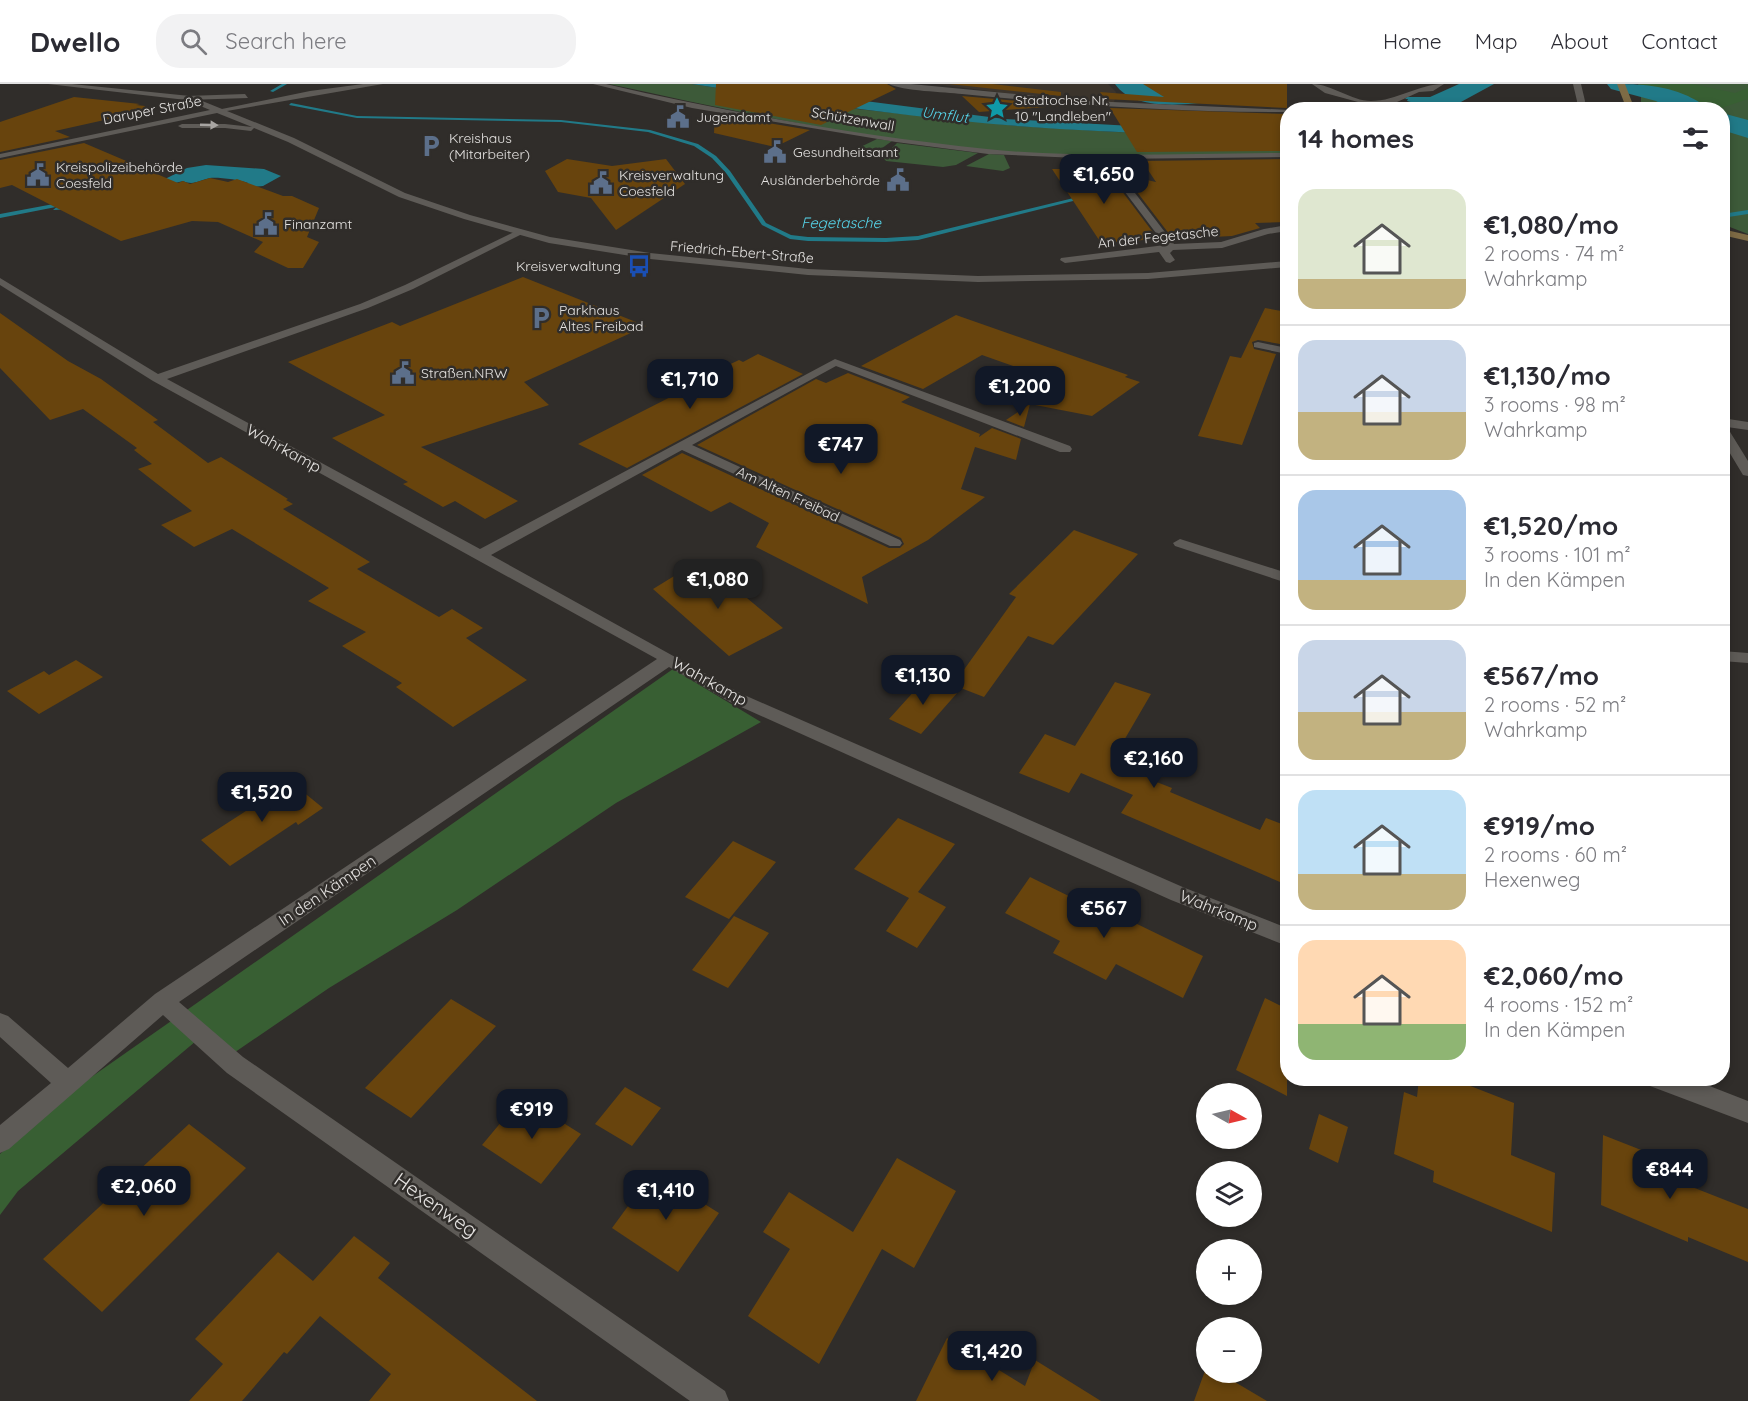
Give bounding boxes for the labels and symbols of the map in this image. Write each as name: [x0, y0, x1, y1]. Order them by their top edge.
place label: Stadtochse Nr. 10 "Landleben": [1015, 91, 1111, 125]
street label: Daruper Straße: [101, 92, 203, 128]
place icon: Stadtochse Nr. 10 "Landleben": [984, 95, 1010, 121]
water label: Umflut: [921, 102, 971, 127]
street label: Schützenwall: [810, 103, 896, 135]
public building icon: Jugendamt: [665, 104, 691, 130]
place label: Jugendamt: [696, 108, 771, 126]
one-way arrow: [200, 121, 219, 130]
place label: Kreishaus (Mitarbeiter): [449, 129, 530, 163]
parking icon: Kreishaus (Mitarbeiter): [418, 133, 444, 159]
public building icon: Gesundheitsamt: [762, 139, 788, 165]
place label: Gesundheitsamt: [793, 143, 899, 161]
pin: €1,650: [1055, 154, 1153, 205]
place label: Kreispolizeibehörde Coesfeld: [56, 158, 183, 192]
public building icon: Kreispolizeibehörde Coesfeld: [25, 162, 51, 188]
place label: Kreisverwaltung Coesfeld: [619, 166, 724, 200]
public building icon: Ausländerbehörde: [885, 167, 911, 193]
public building icon: Kreisverwaltung Coesfeld: [588, 170, 614, 196]
place label: Ausländerbehörde: [761, 171, 880, 189]
public building icon: Finanzamt: [253, 211, 279, 237]
water label: Fegetasche: [801, 213, 882, 232]
place label: Finanzamt: [284, 215, 353, 233]
street label: An der Fegetasche: [1097, 222, 1219, 252]
street label: Friedrich-Ebert-Straße: [669, 237, 815, 267]
bus stop icon: Kreisverwaltung: [626, 253, 652, 279]
place label: Kreisverwaltung: [516, 257, 621, 275]
place label: Parkhaus Altes Freibad: [559, 301, 643, 335]
parking icon: Parkhaus Altes Freibad: [528, 305, 554, 331]
pin: €1,710: [641, 359, 739, 410]
public building icon: Straßen.NRW: [390, 360, 416, 386]
place label: Straßen.NRW: [421, 364, 508, 382]
pin: €1,200: [971, 366, 1069, 417]
street label: Wahrkamp: [243, 419, 325, 477]
pin: €747: [805, 424, 877, 475]
street label: Am Alten Freibad: [734, 462, 842, 526]
pin: €1,080: [669, 559, 767, 610]
street label: Wahrkamp: [669, 652, 751, 710]
pin: €1,130: [874, 655, 972, 706]
pin: €2,160: [1105, 738, 1203, 789]
pin: €1,520: [213, 772, 311, 823]
street label: In den Kämpen: [275, 850, 379, 930]
street label: Wahrkamp: [1177, 885, 1261, 935]
pin: €567: [1068, 888, 1140, 939]
north arrow: [1196, 1083, 1262, 1149]
pin: €919: [496, 1089, 568, 1140]
pin: €844: [1634, 1149, 1706, 1200]
pin: €2,060: [95, 1166, 193, 1217]
street label: Hexenweg: [390, 1167, 483, 1243]
pin: €1,410: [617, 1170, 715, 1221]
pin: €1,420: [943, 1331, 1041, 1382]

